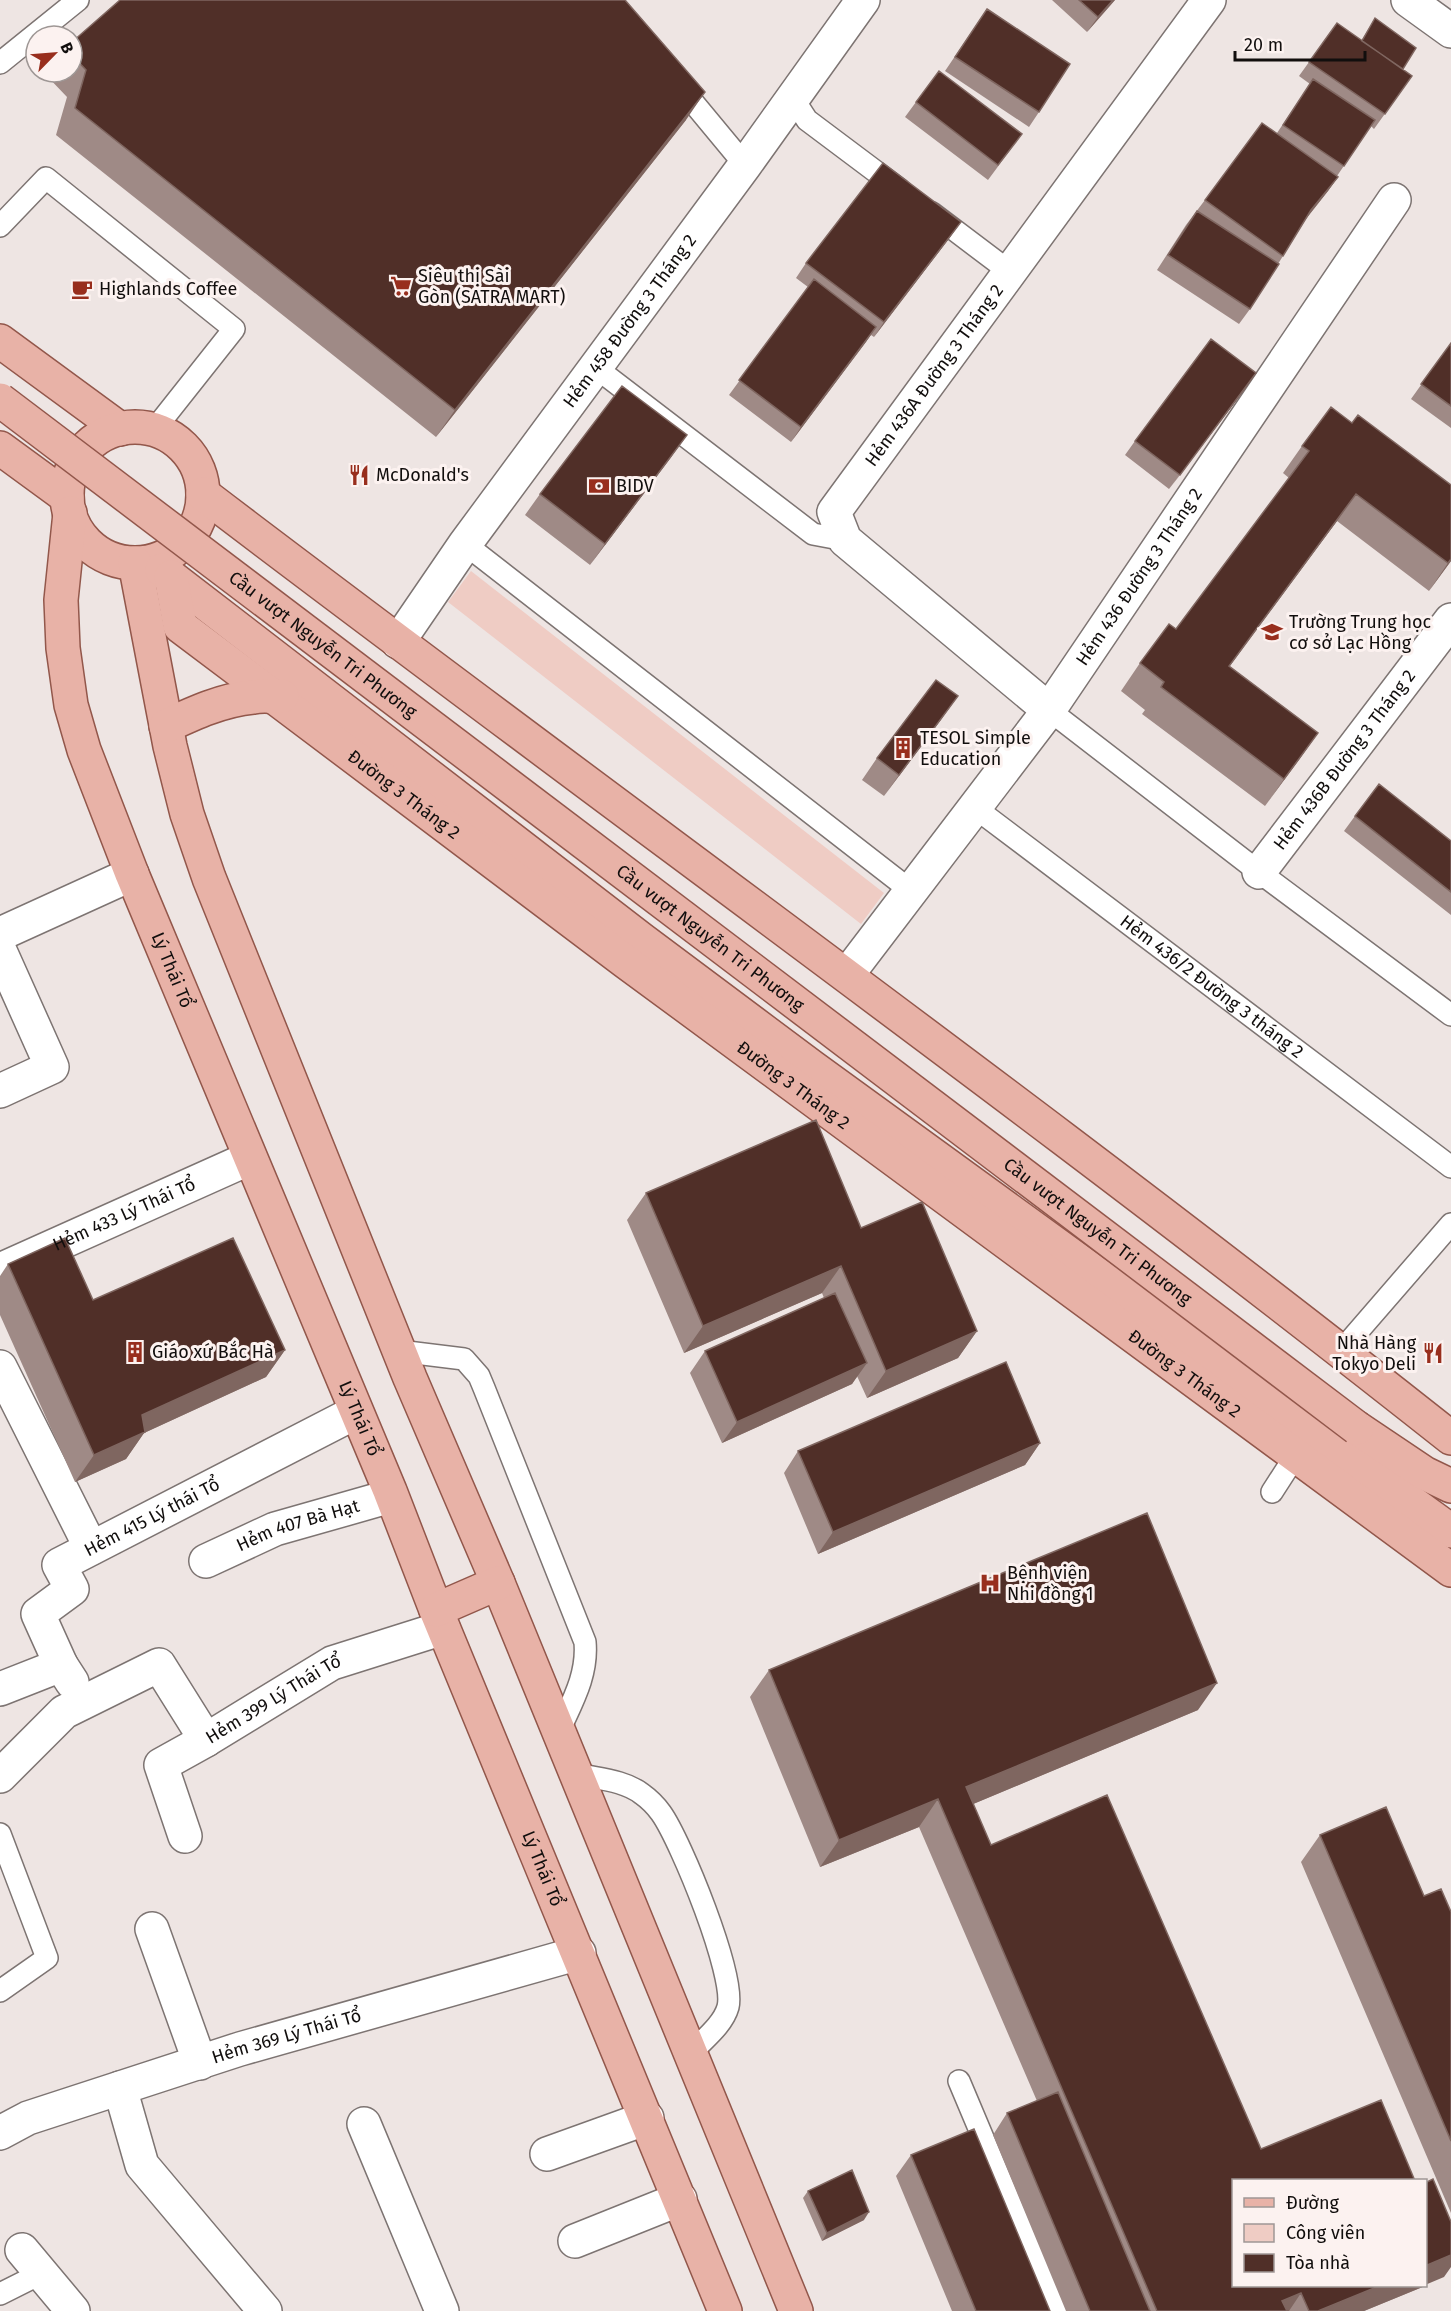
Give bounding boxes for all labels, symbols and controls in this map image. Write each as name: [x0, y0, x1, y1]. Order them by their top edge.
north arrow: [24, 24, 84, 84]
scale bar: [1235, 24, 1366, 62]
text: 20 m: [1244, 34, 1283, 56]
text: B: [56, 39, 78, 56]
street label: Hẻm 458 Đường 3 Tháng 2: [558, 230, 701, 412]
place label: Siêu thị Sài Gòn (SATRA MART): [418, 265, 566, 308]
supermarket icon: Siêu thị Sài Gòn (SATRA MART): [389, 274, 413, 298]
cafe icon: Highlands Coffee: [70, 277, 94, 301]
place label: Highlands Coffee: [99, 278, 237, 300]
street label: Hẻm 436A Đường 3 Tháng 2: [860, 280, 1008, 471]
restaurant icon: McDonald's: [347, 463, 371, 487]
place label: McDonald's: [376, 464, 469, 486]
bank icon: BIDV: [587, 474, 611, 498]
place label: BIDV: [616, 475, 654, 497]
street label: Hẻm 436 Đường 3 Tháng 2: [1071, 484, 1207, 670]
street label: Cầu vượt Nguyễn Tri Phương: [225, 566, 422, 723]
place label: Trường Trung học cơ sở Lạc Hồng: [1289, 611, 1431, 654]
school or university icon: Trường Trung học cơ sở Lạc Hồng: [1260, 620, 1284, 644]
street label: Hẻm 436B Đường 3 Tháng 2: [1269, 665, 1420, 854]
place label: TESOL Simple Education: [920, 727, 1031, 770]
building icon: TESOL Simple Education: [891, 736, 915, 760]
street label: Đường 3 Tháng 2: [343, 745, 464, 844]
street label: Cầu vượt Nguyễn Tri Phương: [612, 860, 809, 1017]
street label: Hẻm 436/2 Đường 3 tháng 2: [1116, 910, 1308, 1063]
street label: Lý Thái Tổ: [147, 929, 199, 1011]
street label: Đường 3 Tháng 2: [732, 1036, 854, 1134]
street label: Cầu vượt Nguyễn Tri Phương: [999, 1153, 1196, 1310]
street label: Hẻm 433 Lý Thái Tổ: [49, 1172, 199, 1256]
street label: Đường 3 Tháng 2: [1124, 1325, 1245, 1422]
place label: Nhà Hàng Tokyo Deli: [1332, 1332, 1417, 1375]
building icon: Giáo xứ Bắc Hà: [123, 1340, 147, 1364]
place label: Giáo xứ Bắc Hà: [152, 1340, 274, 1363]
restaurant icon: Nhà Hàng Tokyo Deli: [1421, 1341, 1445, 1365]
street label: Lý Thái Tổ: [334, 1377, 386, 1459]
street label: Hẻm 415 Lý thái Tổ: [81, 1472, 223, 1561]
street label: Hẻm 407 Bà Hạt: [233, 1494, 362, 1556]
place label: Bệnh viện Nhi đồng 1: [1007, 1562, 1094, 1605]
hospital icon: Bệnh viện Nhi đồng 1: [978, 1571, 1002, 1595]
street label: Hẻm 399 Lý Thái Tổ: [202, 1649, 343, 1748]
street label: Lý Thái Tổ: [517, 1828, 569, 1910]
street label: Hẻm 369 Lý Thái Tổ: [209, 2003, 364, 2068]
legend: [1232, 2179, 1427, 2287]
text: Đường: [1286, 2192, 1340, 2214]
text: Công viên: [1286, 2222, 1365, 2244]
text: Tòa nhà: [1286, 2252, 1350, 2274]

